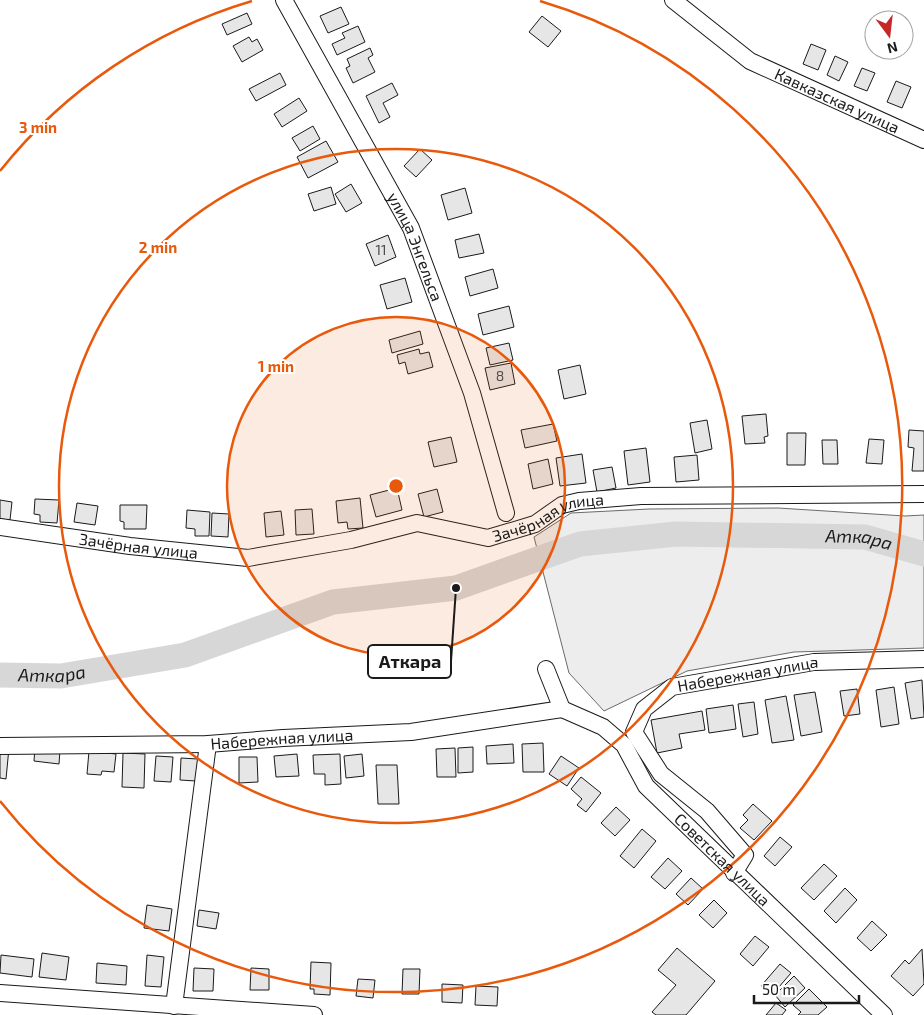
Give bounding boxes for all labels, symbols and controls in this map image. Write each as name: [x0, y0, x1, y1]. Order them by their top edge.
north arrow: [864, 10, 914, 60]
text: N: [885, 39, 900, 58]
street label: Кавказская улица: [772, 64, 903, 137]
text: 3 min: [19, 118, 57, 136]
street label: улица Энгельса: [383, 189, 447, 304]
text: 2 min: [139, 238, 177, 256]
house number: 11: [375, 241, 387, 258]
text: 1 min: [258, 357, 294, 375]
house number: 8: [496, 367, 504, 384]
centre of rings: [387, 477, 405, 495]
street label: Зачёрная улица: [490, 489, 605, 545]
water label: Аткара: [824, 524, 895, 554]
street label: Зачёрная улица: [78, 529, 199, 562]
callout: Аткара: [368, 645, 451, 678]
text: Аткара: [379, 650, 441, 672]
street label: Набережная улица: [676, 652, 819, 695]
water label: Аткара: [17, 660, 87, 686]
street label: Набережная улица: [210, 725, 354, 753]
street label: Советская улица: [671, 809, 775, 909]
scale bar: [754, 972, 859, 1004]
text: 50 m: [762, 980, 796, 998]

